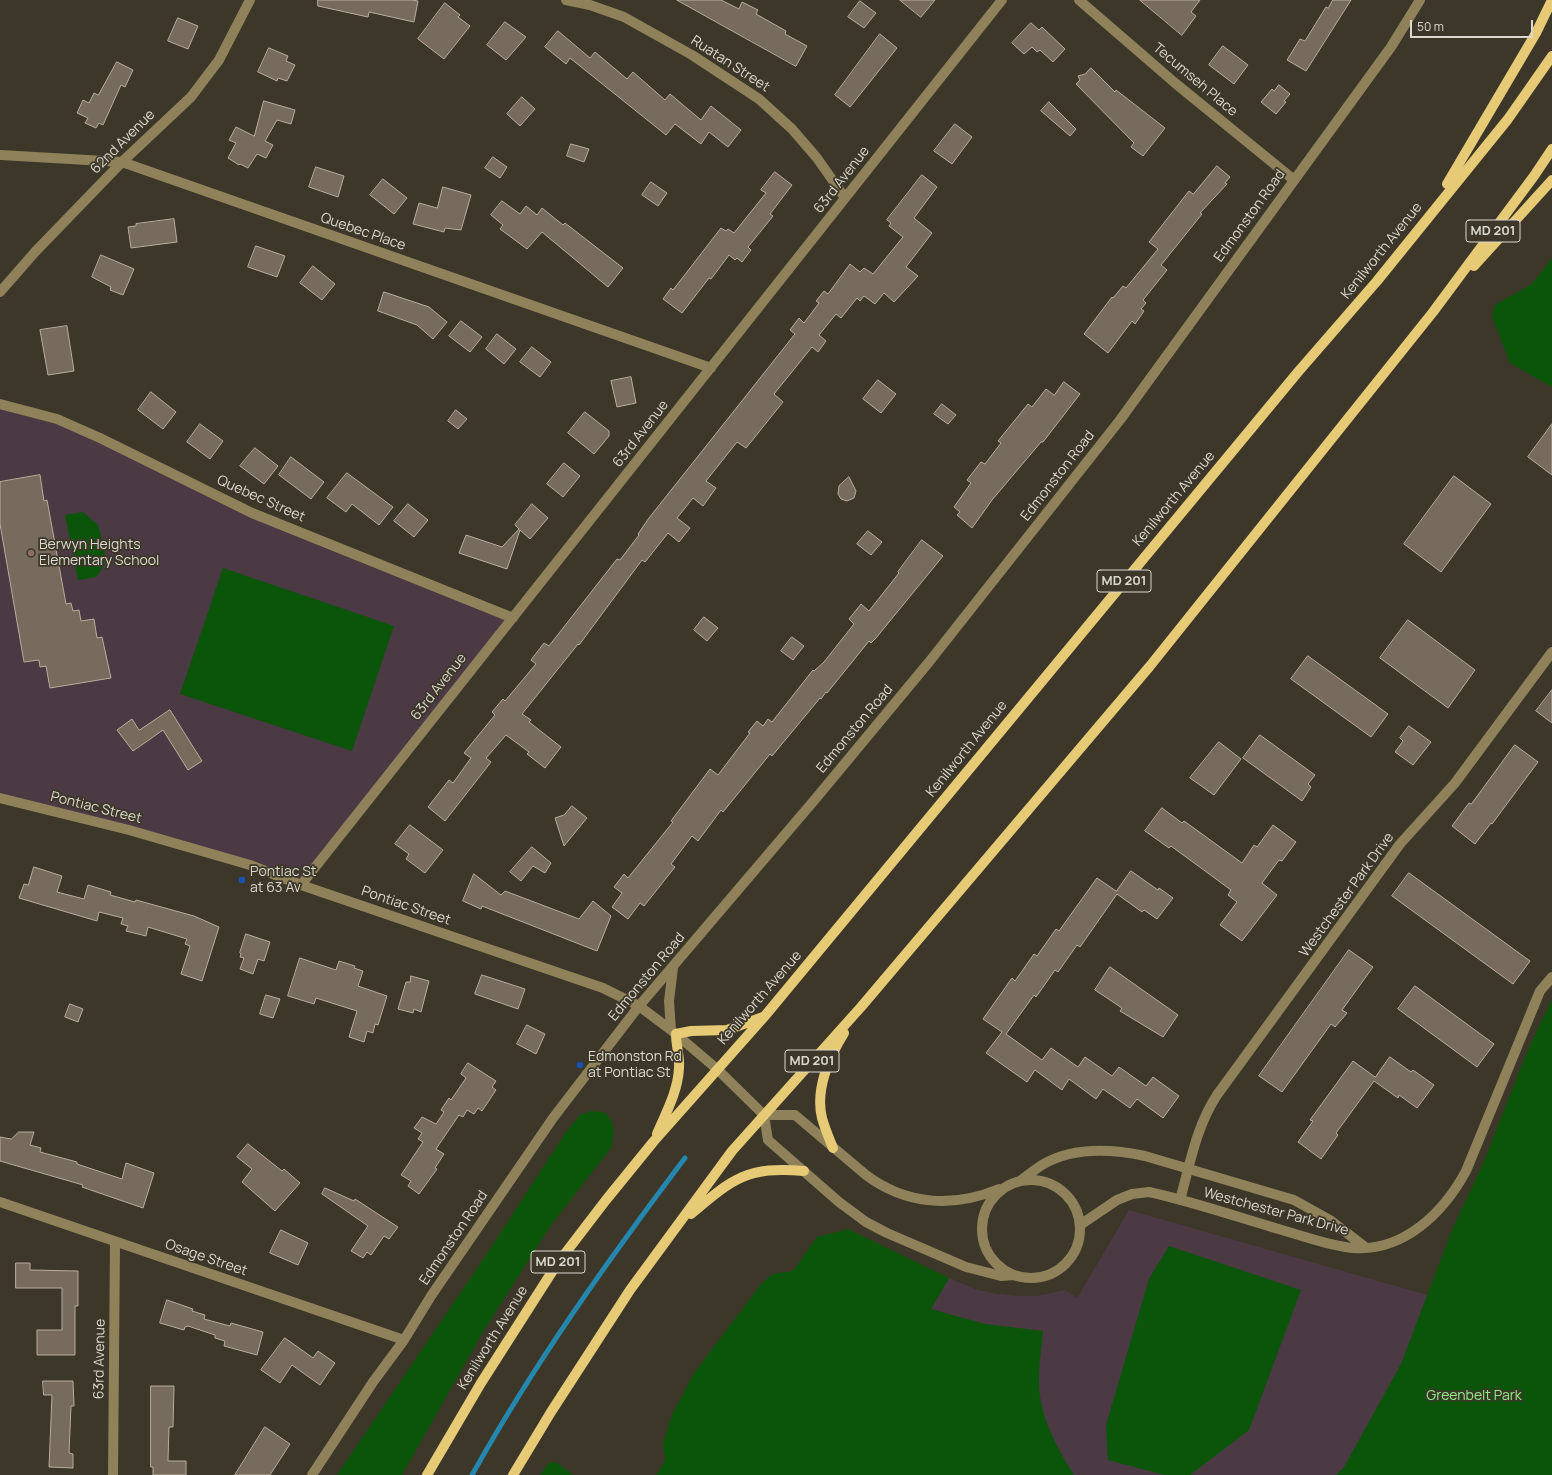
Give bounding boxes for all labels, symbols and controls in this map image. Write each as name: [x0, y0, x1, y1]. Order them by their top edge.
scale bar: [1412, 12, 1535, 38]
text: 50 m: [1417, 18, 1444, 35]
street label: Ruatan Street: [687, 32, 773, 96]
street label: Tecumseh Place: [1149, 40, 1241, 120]
street label: 62nd Avenue: [87, 106, 159, 178]
street label: 63rd Avenue: [811, 143, 873, 217]
street label: Edmonston Road: [1211, 167, 1289, 265]
street label: Kenilworth Avenue: [1338, 199, 1426, 303]
street label: Quebec Place: [318, 210, 408, 254]
road number: MD 201: [1466, 220, 1520, 242]
street label: 63rd Avenue: [610, 397, 672, 471]
street label: Edmonston Road: [1018, 428, 1098, 524]
street label: Kenilworth Avenue: [1129, 448, 1219, 550]
street label: Quebec Street: [214, 472, 308, 526]
place label: Berwyn Heights Elementary School: [39, 537, 159, 570]
marker: Berwyn Heights Elementary School: [26, 548, 36, 558]
road number: MD 201: [1097, 570, 1151, 592]
street label: 63rd Avenue: [408, 650, 470, 724]
street label: Edmonston Road: [813, 681, 897, 777]
street label: Kenilworth Avenue: [923, 697, 1011, 801]
street label: Pontiac Street: [49, 789, 143, 827]
street label: Westchester Park Drive: [1296, 830, 1398, 960]
place label: Pontiac St at 63 Av: [250, 864, 316, 896]
marker: Pontiac St at 63 Av: [237, 875, 247, 885]
street label: Pontiac Street: [359, 883, 453, 929]
street label: Edmonston Road: [605, 929, 689, 1025]
street label: Kenilworth Avenue: [715, 948, 805, 1048]
place label: Edmonston Rd at Pontiac St: [588, 1049, 682, 1082]
road number: MD 201: [785, 1050, 839, 1072]
marker: Edmonston Rd at Pontiac St: [575, 1060, 585, 1070]
street label: Westchester Park Drive: [1202, 1185, 1350, 1239]
street label: Edmonston Road: [416, 1188, 492, 1288]
street label: Osage Street: [163, 1236, 249, 1280]
road number: MD 201: [531, 1251, 585, 1273]
street label: Kenilworth Avenue: [454, 1283, 532, 1393]
street label: 63rd Avenue: [91, 1319, 109, 1399]
park label: Greenbelt Park: [1426, 1388, 1522, 1404]

